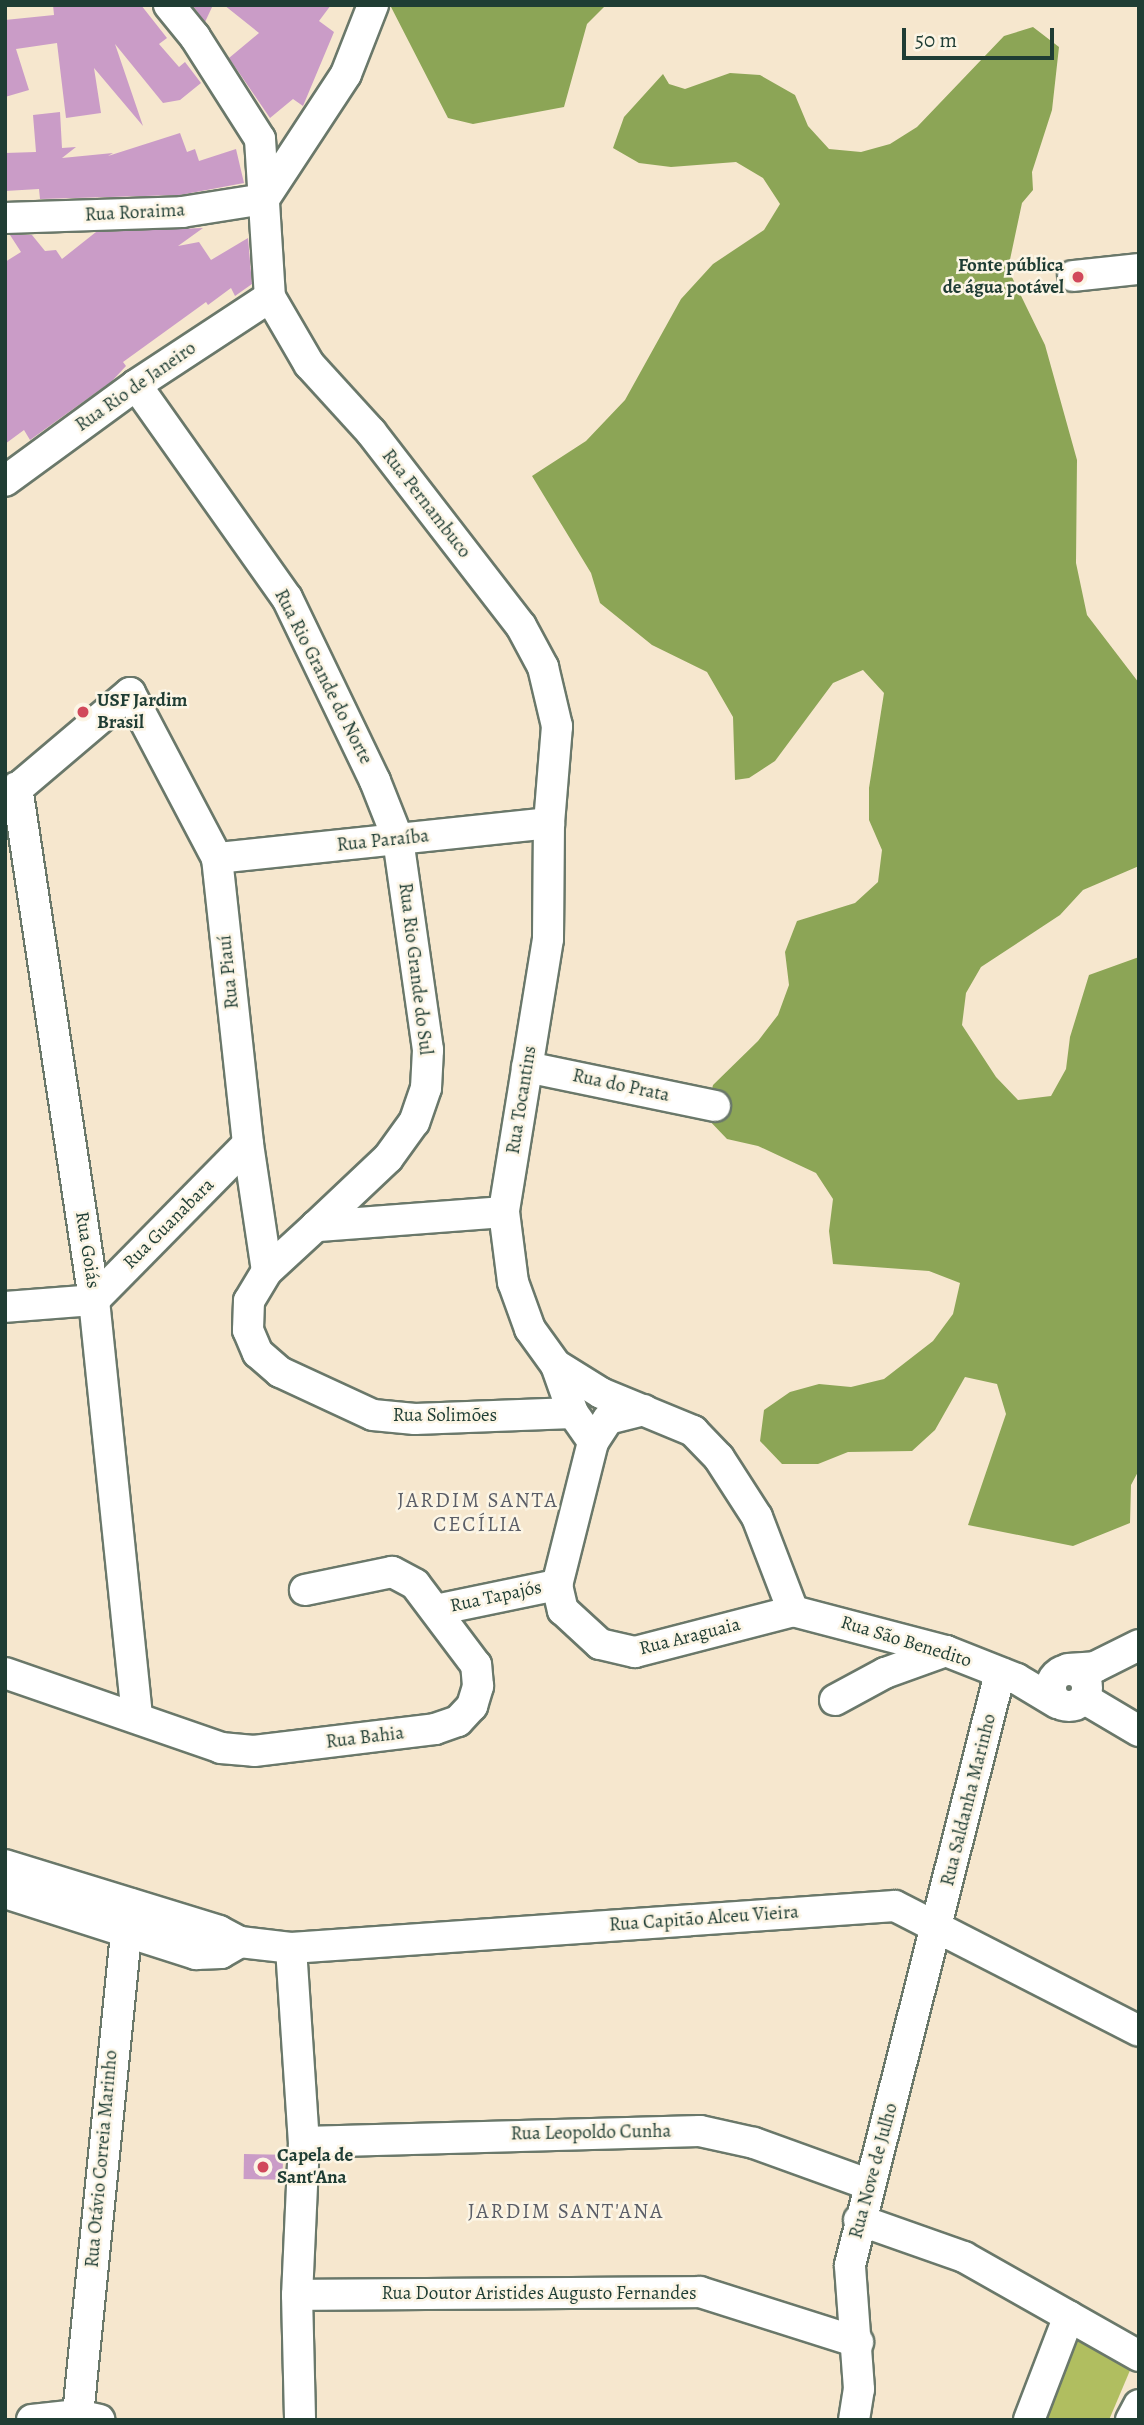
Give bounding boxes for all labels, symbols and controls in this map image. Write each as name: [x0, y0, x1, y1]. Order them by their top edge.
scale bar: [906, 14, 1058, 58]
text: 50 m: [915, 26, 957, 54]
street label: Rua Roraima: [84, 199, 186, 227]
place label: Fonte pública de água potável: [943, 255, 1064, 299]
marker: Fonte pública de água potável: [1070, 269, 1086, 285]
street label: Rua Rio de Janeiro: [71, 337, 201, 437]
street label: Rua Pernambuco: [377, 445, 475, 563]
street label: Rua Rio Grande do Norte: [269, 586, 377, 768]
place label: USF Jardim Brasil: [97, 690, 187, 734]
marker: USF Jardim Brasil: [75, 704, 91, 720]
street label: Rua Paraíba: [336, 825, 430, 857]
street label: Rua Rio Grande do Sul: [393, 882, 437, 1056]
street label: Rua Piauí: [214, 934, 244, 1010]
street label: Rua Tocantins: [502, 1044, 542, 1156]
street label: Rua do Prata: [570, 1065, 672, 1107]
street label: Rua Guanabara: [119, 1174, 219, 1274]
street label: Rua Goiás: [70, 1210, 104, 1290]
street label: Rua Solimões: [393, 1405, 497, 1427]
district label: JARDIM SANTA CECÍLIA: [399, 1487, 557, 1537]
street label: Rua Tapajós: [448, 1576, 544, 1618]
street label: Rua São Benedito: [838, 1611, 974, 1673]
street label: Rua Araguaia: [637, 1613, 743, 1661]
street label: Rua Saldanha Marinho: [937, 1711, 1001, 1889]
street label: Rua Bahia: [325, 1722, 405, 1754]
street label: Rua Capitão Alceu Vieira: [608, 1901, 800, 1937]
street label: Rua Otávio Correia Marinho: [81, 2049, 123, 2269]
street label: Rua Nove de Julho: [845, 2101, 903, 2241]
street label: Rua Leopoldo Cunha: [510, 2120, 672, 2146]
place label: Capela de Sant'Ana: [277, 2145, 353, 2189]
marker: Capela de Sant'Ana: [255, 2159, 271, 2175]
district label: JARDIM SANT'ANA: [470, 2198, 662, 2224]
street label: Rua Doutor Aristides Augusto Fernandes: [381, 2283, 697, 2305]

